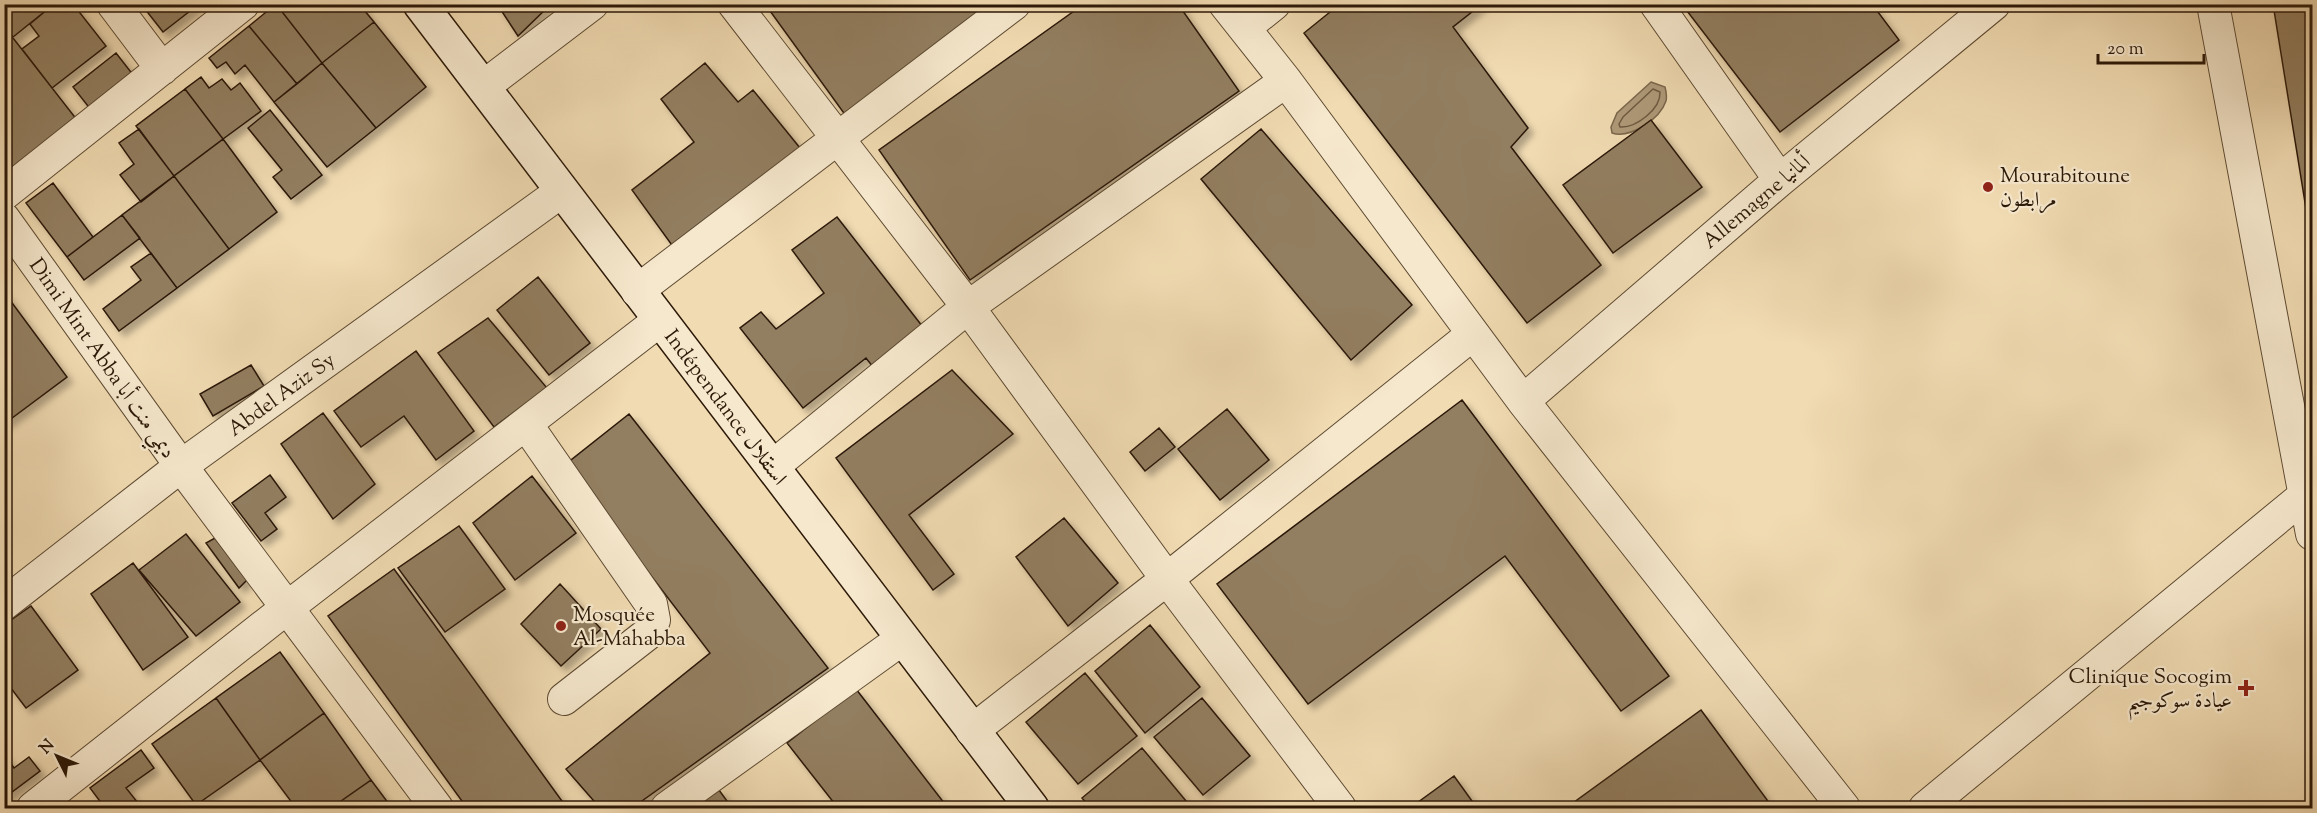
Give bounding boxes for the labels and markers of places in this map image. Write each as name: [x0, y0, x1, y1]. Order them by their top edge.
place label: Mourabitoune مرابطون: [2000, 162, 2130, 216]
marker: Mourabitoune مرابطون: [1981, 180, 1995, 194]
place label: Mosquée Al-Mahabba: [573, 601, 686, 655]
marker: Mosquée Al-Mahabba: [554, 619, 568, 633]
place label: Clinique Socogim عيادة سوكوجيم: [2069, 663, 2232, 721]
marker: Clinique Socogim عيادة سوكوجيم: [2237, 679, 2255, 697]

